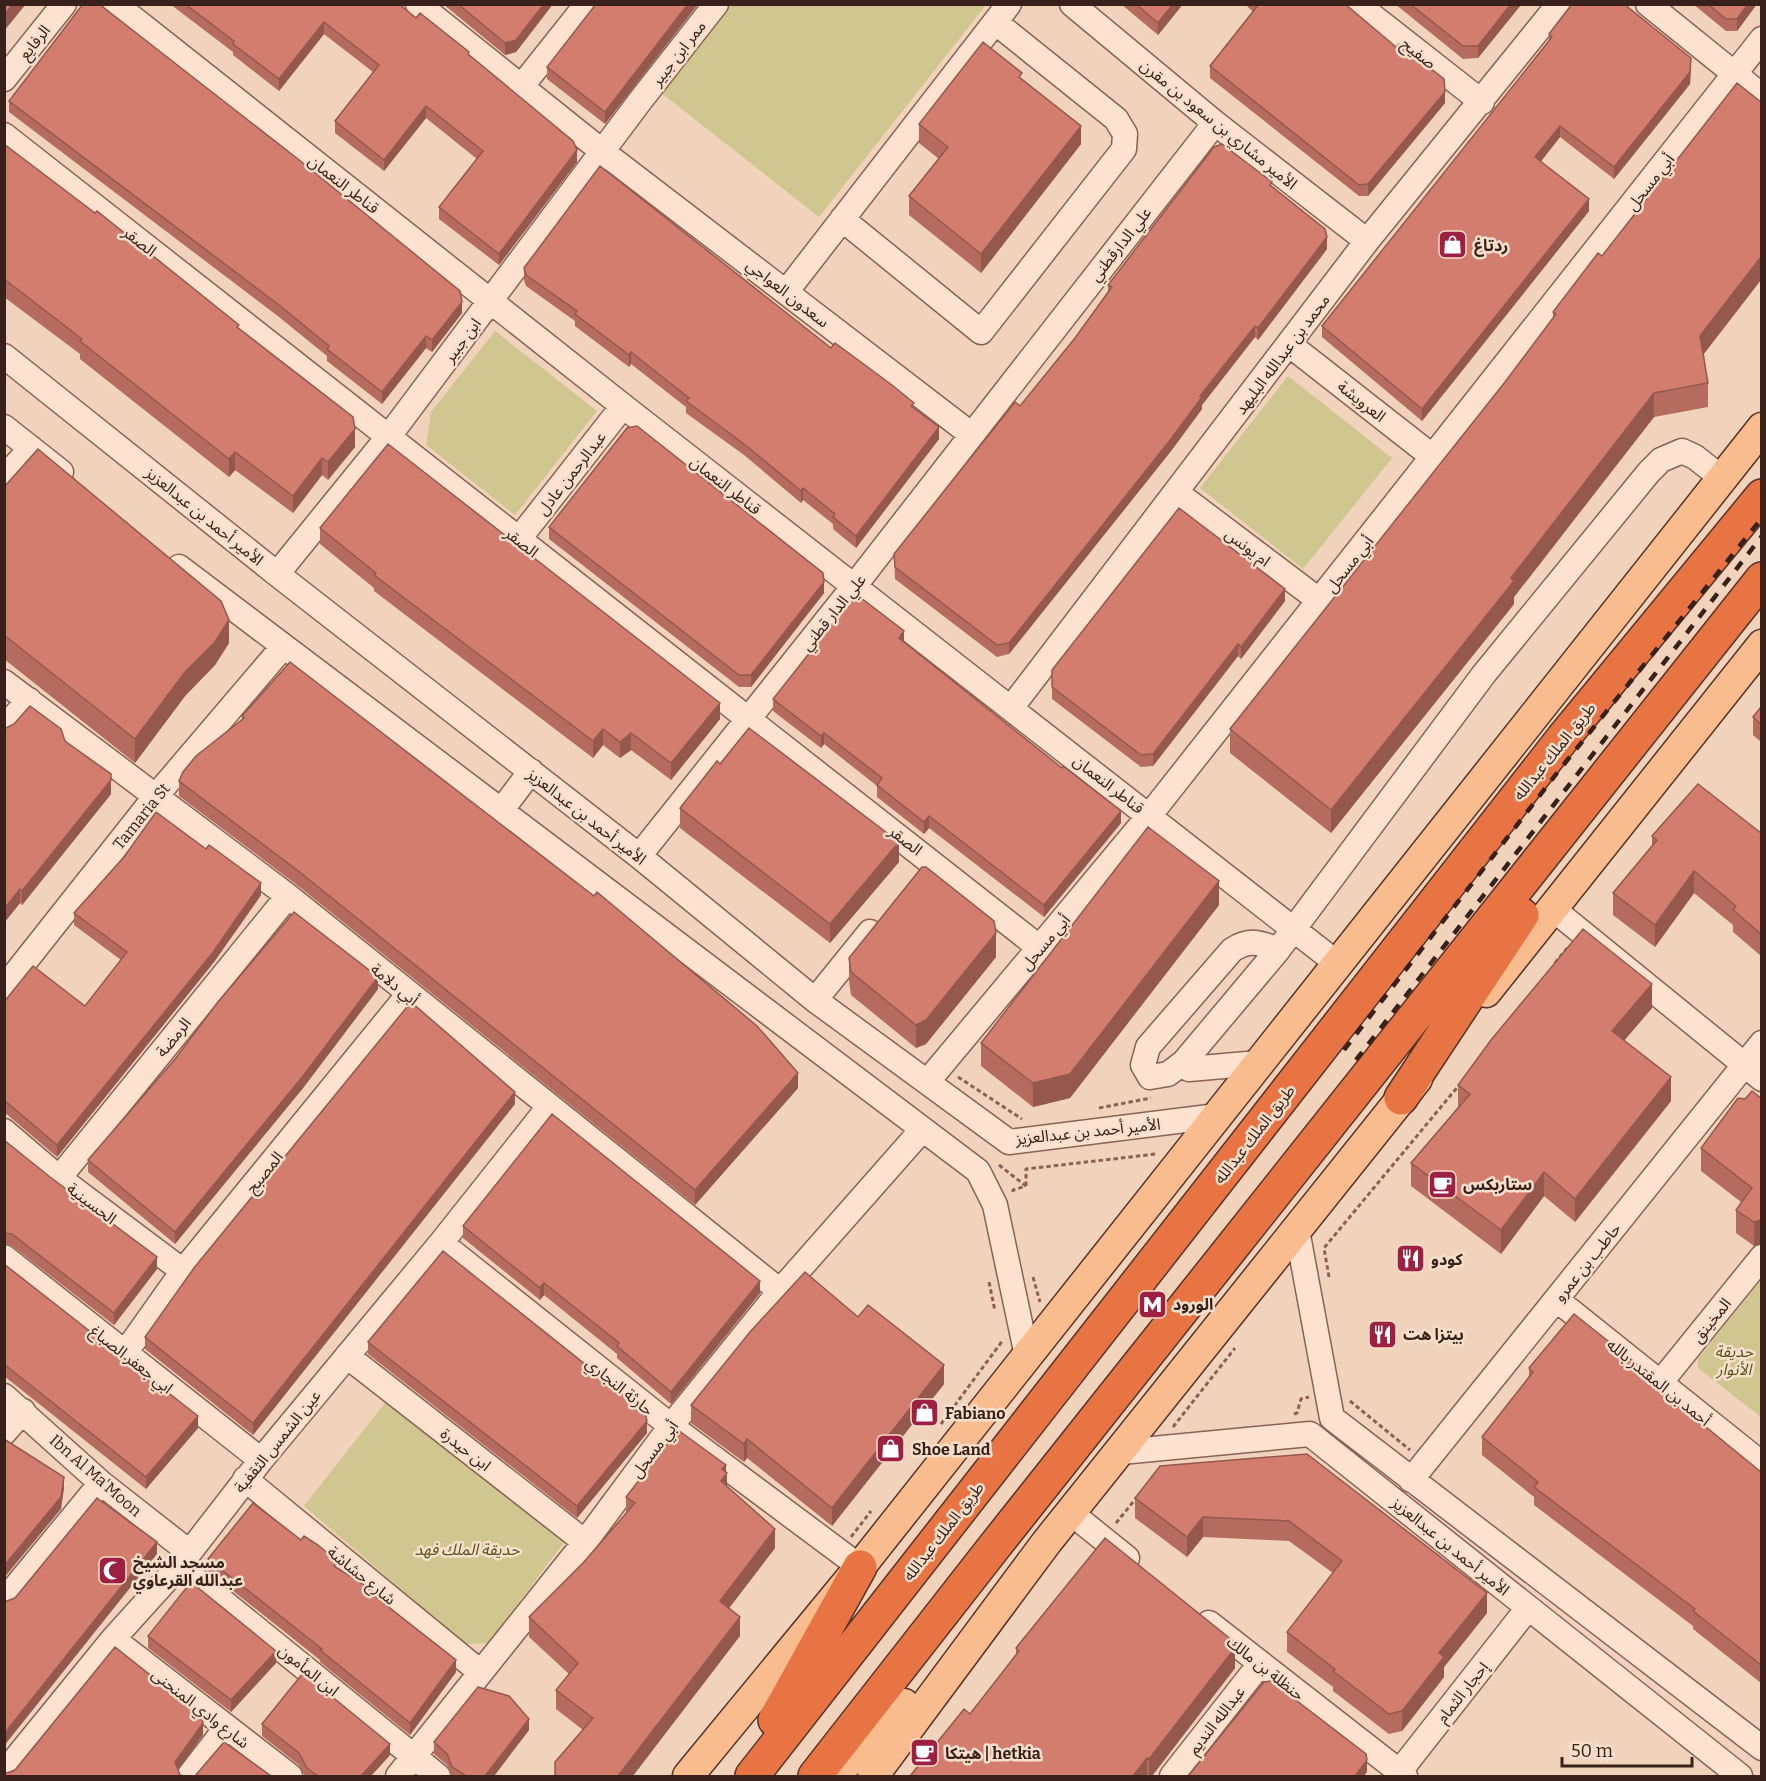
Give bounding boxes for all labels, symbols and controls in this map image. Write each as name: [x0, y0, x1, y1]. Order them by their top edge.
street label: ممر ابن جبير: [646, 17, 710, 90]
street label: الرفايع: [15, 21, 56, 65]
street label: صفيح: [1396, 34, 1440, 75]
street label: الأمير مشاري بن سعود بن مقرن: [1135, 55, 1301, 196]
street label: أبي مسحل: [1622, 150, 1681, 216]
street label: قناطر النعمان: [305, 151, 383, 218]
street label: علي الدارقطني: [1085, 203, 1158, 287]
street label: الصقر: [118, 222, 160, 260]
shop icon: ردتاغ: [1437, 229, 1469, 261]
place label: ردتاغ: [1474, 236, 1508, 257]
street label: سعدون العواجي: [741, 255, 833, 334]
street label: محمد بن عبدالله البليهد: [1231, 291, 1334, 418]
street label: ابن جبير: [439, 315, 485, 367]
street label: العرويشة: [1334, 377, 1390, 426]
street label: عبدالرحمن عادل: [533, 428, 611, 519]
street label: قناطر النعمان: [687, 452, 765, 519]
street label: الأمير أحمد بن عبدالعزيز: [141, 463, 267, 570]
street label: الصقر: [500, 523, 542, 561]
street label: ام يونس: [1220, 524, 1274, 573]
street label: أبي مسحل: [1321, 532, 1380, 598]
street label: علي الدار قطني: [797, 570, 872, 656]
street label: طريق الملك عبدالله: [1509, 699, 1600, 805]
street label: قناطر النعمان: [1070, 751, 1148, 818]
street label: الأمير أحمد بن عبدالعزيز: [523, 763, 650, 869]
street label: Tamaria St: [109, 779, 174, 853]
street label: الصقر: [884, 821, 926, 859]
street label: أبي مسحل: [1017, 911, 1076, 976]
street label: أبي دلامة: [365, 959, 423, 1012]
street label: الرمضة: [152, 1014, 195, 1061]
street label: طريق الملك عبدالله: [1210, 1081, 1300, 1188]
street label: الأمير أحمد بن عبدالعزيز: [1014, 1114, 1161, 1149]
street label: المصبح: [242, 1148, 289, 1199]
cafe icon: ستاربكس: [1426, 1168, 1458, 1200]
place label: ستاربكس: [1463, 1175, 1532, 1194]
street label: الحسينية: [63, 1179, 120, 1228]
street label: حاطب بن عمرو: [1550, 1219, 1625, 1305]
restaurant icon: كودو: [1394, 1243, 1426, 1275]
place label: كودو: [1431, 1250, 1464, 1269]
metro station icon: الورود: [1136, 1288, 1168, 1320]
street label: المخينق: [1688, 1294, 1736, 1347]
place label: الورود: [1173, 1295, 1213, 1314]
restaurant icon: بيتزا هت: [1366, 1318, 1398, 1350]
street label: ابي جعفر الصباغ: [85, 1321, 177, 1400]
place label: بيتزا هت: [1403, 1325, 1464, 1344]
street label: أحمد بن المقتدر بالله: [1603, 1335, 1714, 1430]
park label: حديقة الأنوار: [1715, 1342, 1754, 1379]
street label: حارثة النجاري: [580, 1353, 657, 1422]
street label: عين الشمس الثقفية: [230, 1386, 325, 1497]
shop icon: Fabiano: [908, 1397, 940, 1429]
place label: Fabiano: [945, 1404, 1005, 1423]
street label: أبي مسحل: [627, 1417, 684, 1483]
street label: ابن حيدرة: [437, 1424, 495, 1475]
street label: Ibn Al Ma'Moon: [46, 1430, 145, 1520]
shop icon: Shoe Land: [875, 1433, 907, 1465]
place label: Shoe Land: [912, 1440, 991, 1459]
street label: طريق الملك عبدالله: [899, 1478, 989, 1585]
street label: الأمير أحمد بن عبدالعزيز: [1387, 1493, 1513, 1600]
park label: حديقة الملك فهد: [414, 1540, 520, 1559]
street label: شارع حشاشة: [322, 1542, 400, 1611]
place label: مسجد الشيخ عبدالله القرعاوي: [133, 1553, 243, 1594]
mosque icon: مسجد الشيخ عبدالله القرعاوي: [96, 1555, 128, 1587]
street label: حنظلة بن مالك: [1223, 1632, 1308, 1705]
street label: ابن المأمون: [275, 1640, 343, 1700]
street label: إحجار الثمام: [1433, 1657, 1495, 1729]
street label: شارع وادي المنحنى: [146, 1664, 253, 1755]
street label: عبدالله النديم: [1184, 1682, 1251, 1760]
scale bar: [1562, 1730, 1692, 1768]
cafe icon: هيتكا | hetkia: [908, 1737, 940, 1769]
text: 50 m: [1571, 1740, 1613, 1762]
place label: هيتكا | hetkia: [945, 1744, 1041, 1763]

